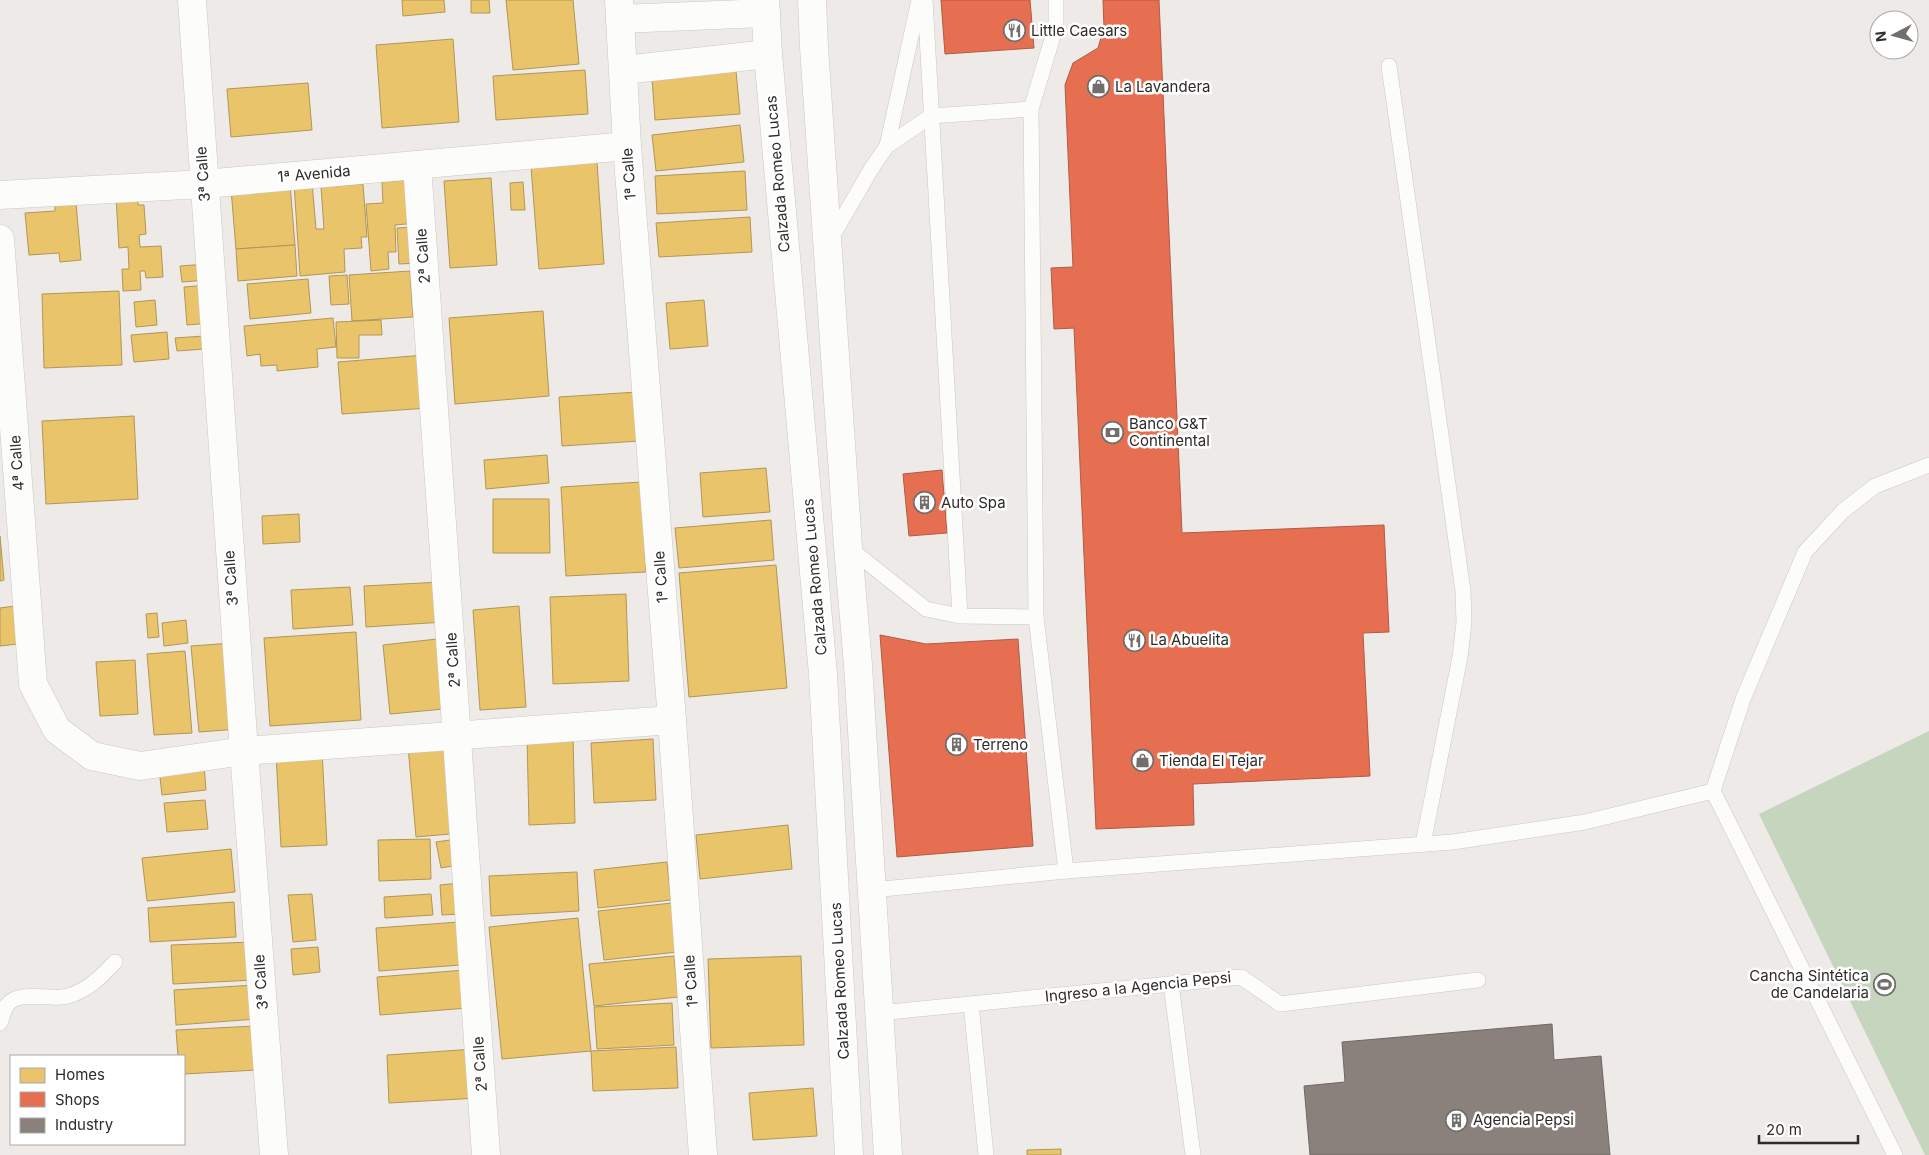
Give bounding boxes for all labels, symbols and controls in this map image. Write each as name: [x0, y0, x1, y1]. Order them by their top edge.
north arrow: [1869, 10, 1919, 60]
restaurant icon: Little Caesars: [1003, 19, 1027, 43]
place label: Little Caesars: [1031, 21, 1127, 40]
text: N: [1872, 30, 1890, 43]
shop icon: La Lavandera: [1087, 75, 1111, 99]
place label: La Lavandera: [1115, 77, 1210, 96]
street label: Calzada Romeo Lucas: [761, 95, 794, 253]
street label: 3ª Calle: [191, 146, 214, 202]
street label: 1ª Calle: [617, 147, 640, 201]
street label: 1ª Avenida: [277, 161, 351, 186]
street label: 2ª Calle: [411, 228, 434, 284]
place label: Banco G&T Continental: [1129, 414, 1210, 450]
bank icon: Banco G&T Continental: [1101, 421, 1125, 445]
street label: 4ª Calle: [5, 434, 28, 492]
building icon: Auto Spa: [913, 491, 937, 515]
place label: Auto Spa: [941, 493, 1006, 512]
street label: Calzada Romeo Lucas: [798, 498, 831, 656]
street label: 3ª Calle: [219, 550, 242, 606]
street label: 1ª Calle: [649, 550, 672, 604]
restaurant icon: La Abuelita: [1122, 628, 1146, 652]
place label: La Abuelita: [1150, 630, 1229, 649]
street label: 2ª Calle: [441, 632, 464, 688]
building icon: Terreno: [945, 733, 969, 757]
place label: Terreno: [973, 735, 1028, 754]
shop icon: Tienda El Tejar: [1131, 749, 1155, 773]
place label: Tienda El Tejar: [1159, 751, 1264, 770]
street label: Calzada Romeo Lucas: [826, 902, 853, 1060]
street label: 3ª Calle: [249, 954, 272, 1010]
street label: 1ª Calle: [679, 954, 702, 1008]
place label: Cancha Sintética de Candelaria: [1749, 966, 1869, 1002]
street label: Ingreso a la Agencia Pepsi: [1044, 967, 1232, 1006]
sports icon: Cancha Sintética de Candelaria: [1873, 973, 1897, 997]
street label: 2ª Calle: [468, 1036, 491, 1092]
legend: [10, 1055, 185, 1145]
text: Homes: [55, 1065, 105, 1084]
text: Shops: [55, 1090, 100, 1109]
building icon: Agencia Pepsi: [1445, 1108, 1469, 1132]
place label: Agencia Pepsi: [1473, 1110, 1574, 1129]
scale bar: [1759, 1112, 1858, 1144]
text: Industry: [55, 1115, 114, 1134]
text: 20 m: [1766, 1120, 1802, 1139]

